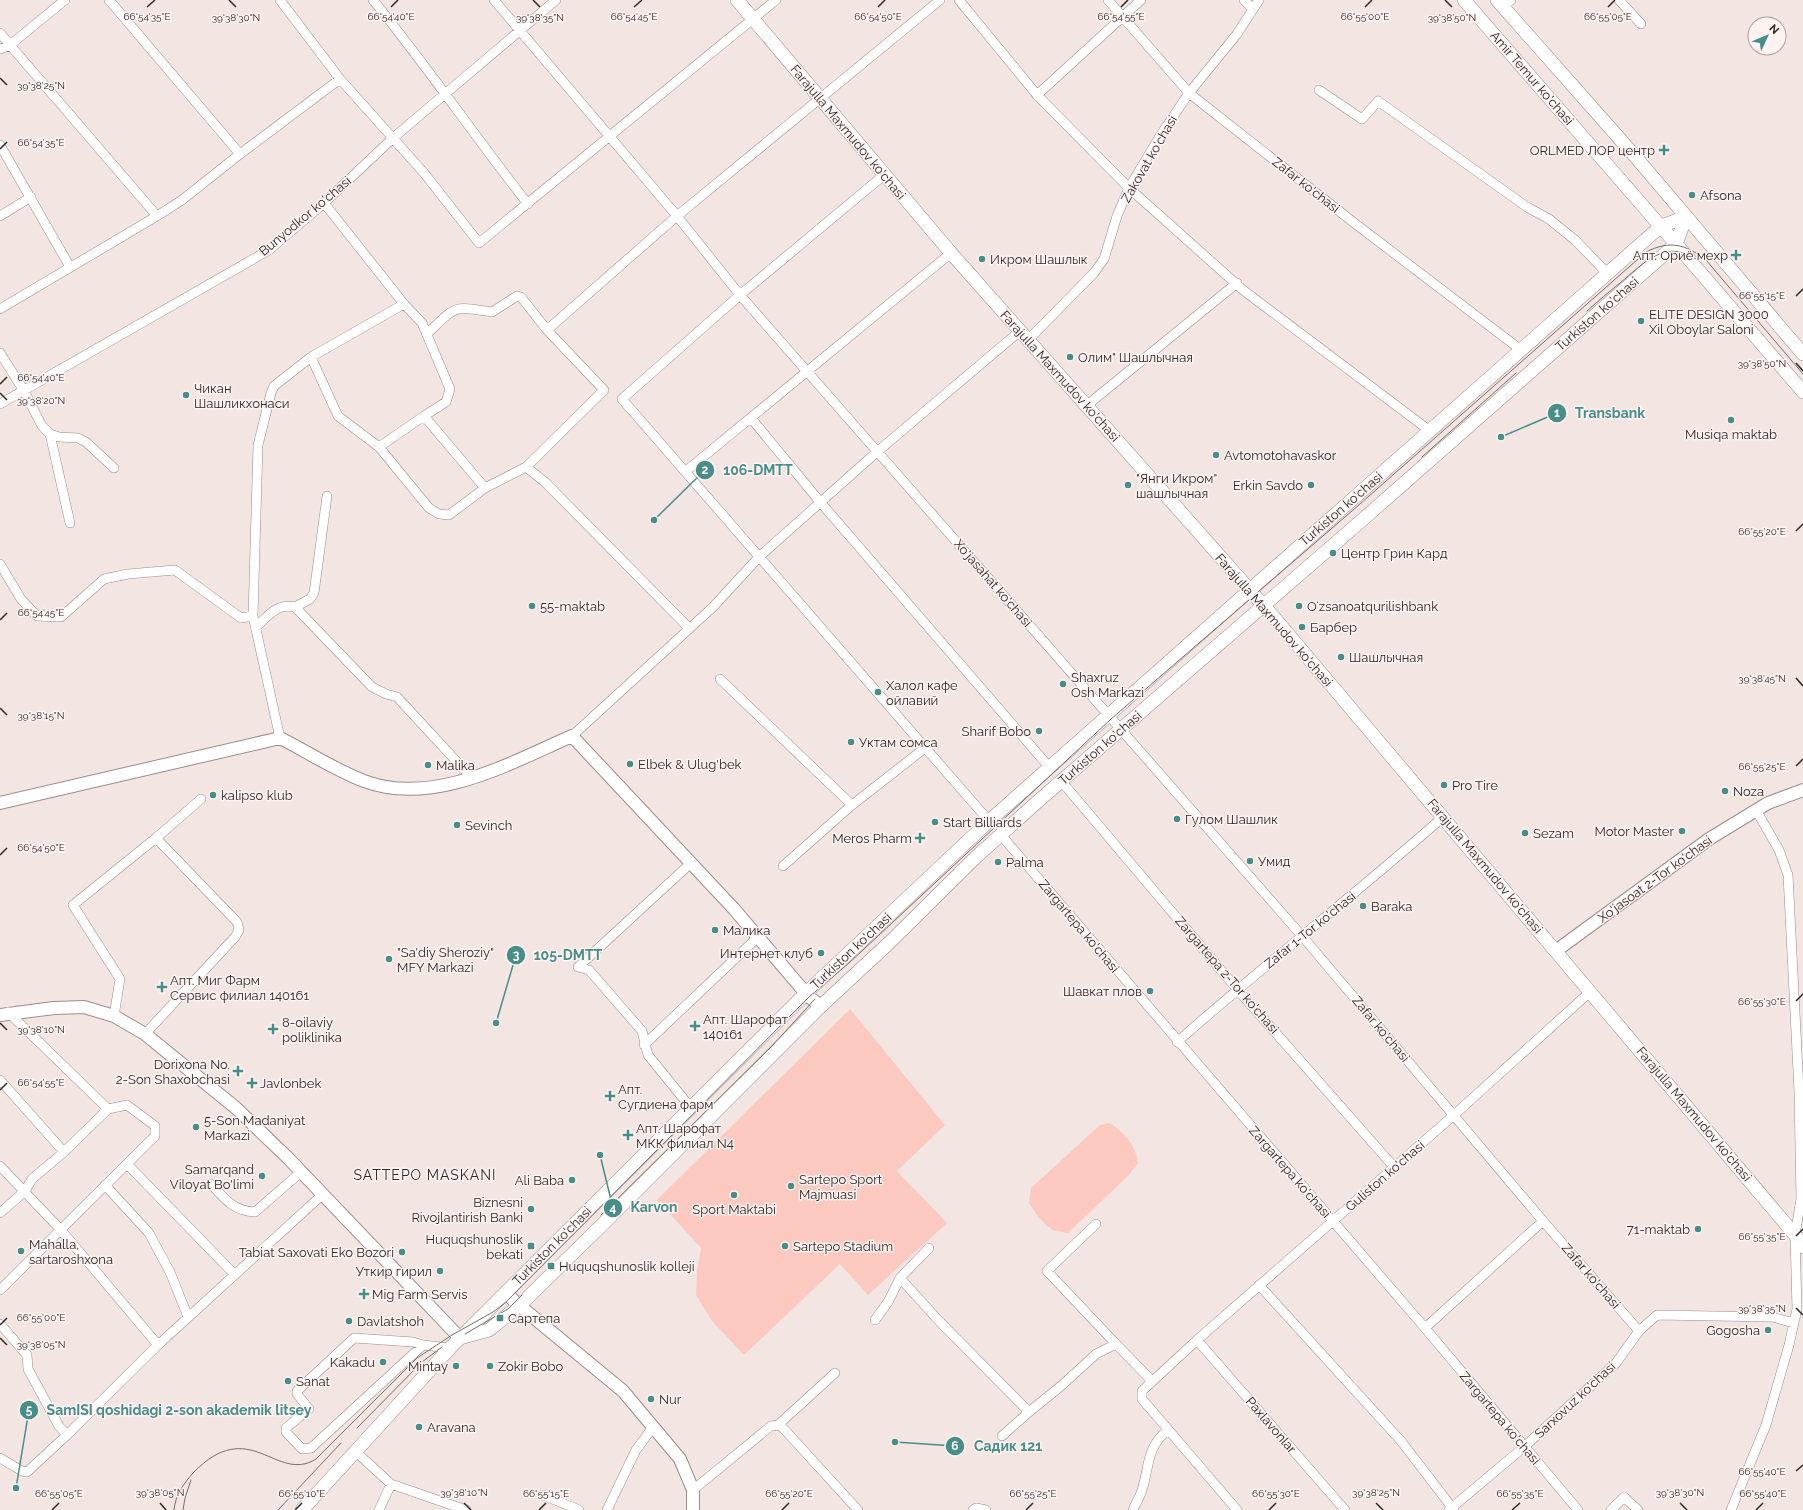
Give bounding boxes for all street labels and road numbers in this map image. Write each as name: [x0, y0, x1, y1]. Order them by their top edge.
street label: Amir Temur ko'chasi: [1487, 28, 1577, 128]
street label: Farajulla Maxmudov ko'chasi: [787, 62, 909, 202]
street label: Zakovat ko'chasi: [1118, 113, 1180, 205]
street label: Zafar ko'chasi: [1269, 154, 1343, 216]
street label: Bunyodkor ko'chasi: [256, 173, 354, 259]
street label: Turkiston ko'chasi: [1552, 274, 1642, 354]
street label: Farajulla Maxmudov ko'chasi: [997, 307, 1123, 445]
street label: Turkiston ko'chasi: [1296, 469, 1386, 549]
street label: Xo'jasahat ko'chasi: [951, 536, 1035, 630]
street label: Farajulla Maxmudov ko'chasi: [1212, 551, 1336, 689]
street label: Turkiston ko'chasi: [1055, 708, 1145, 788]
street label: Farajulla Maxmudov ko'chasi: [1424, 796, 1546, 936]
street label: Xo'jasoat 2-Tor ko'chasi: [1595, 833, 1715, 925]
street label: Zargartepa ko'chasi: [1036, 876, 1122, 976]
street label: Zafar 1-Tor ko'chasi: [1261, 889, 1359, 971]
street label: Turkiston ko'chasi: [807, 910, 895, 992]
street label: Zargartepa 2-Tor ko'chasi: [1172, 913, 1282, 1037]
street label: Zafar ko'chasi: [1349, 993, 1413, 1065]
street label: Farajulla Maxmudov ko'chasi: [1633, 1044, 1755, 1184]
street label: Zargartepa ko'chasi: [1246, 1123, 1334, 1221]
street label: Guliston ko'chasi: [1342, 1138, 1428, 1214]
street label: Turkiston ko'chasi: [510, 1204, 594, 1288]
street label: Zafar ko'chasi: [1559, 1240, 1623, 1312]
street label: Sarxovuz ko'chasi: [1532, 1359, 1618, 1441]
street label: Zargartepa ko'chasi: [1457, 1368, 1543, 1468]
street label: Paxlavonlar: [1243, 1394, 1300, 1456]

